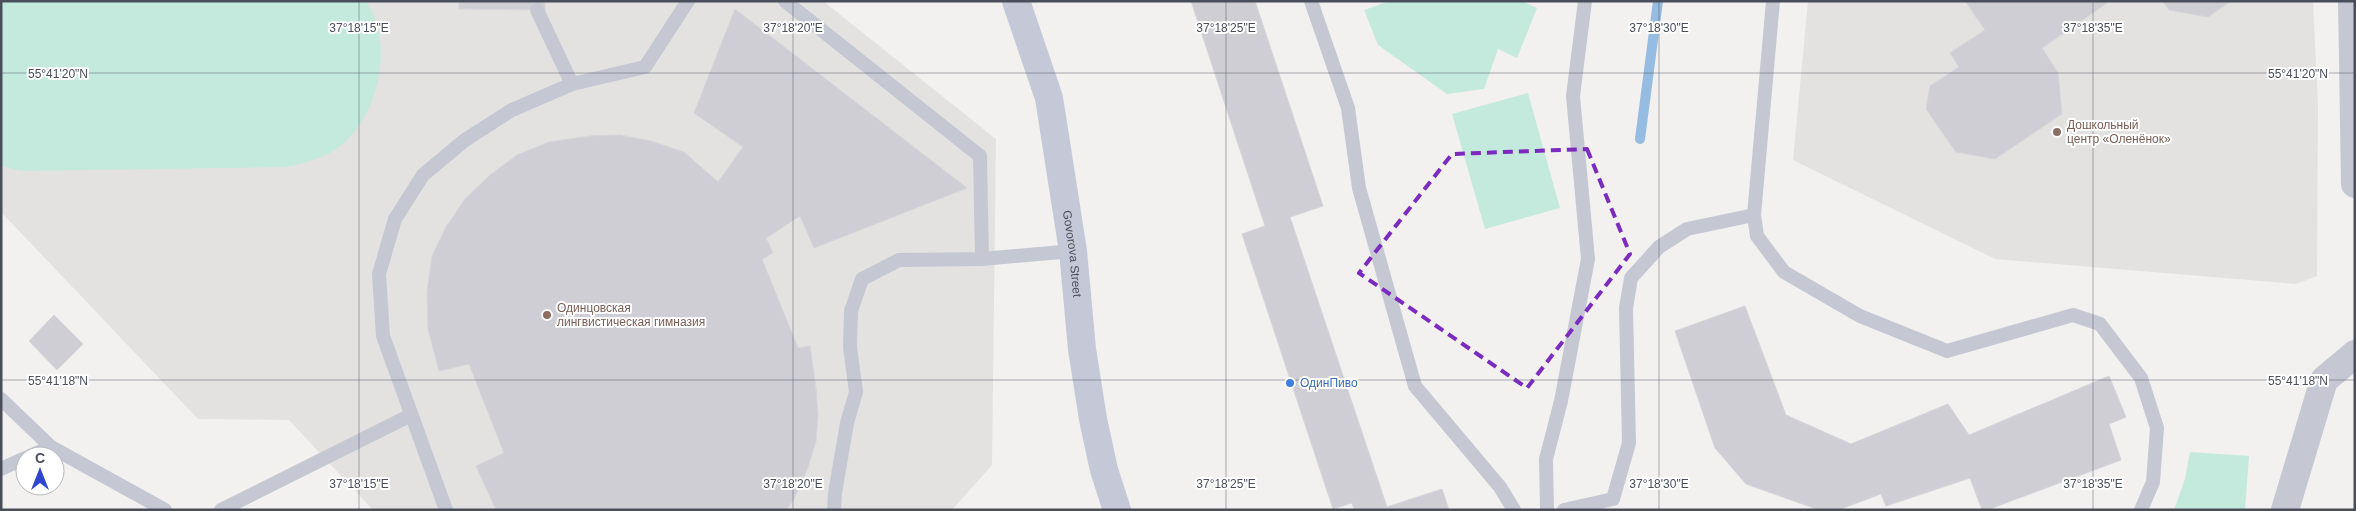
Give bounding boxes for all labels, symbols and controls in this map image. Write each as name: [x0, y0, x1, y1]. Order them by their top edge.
text: 37°18'15"E: [329, 21, 389, 35]
text: 37°18'20"E: [763, 21, 823, 35]
text: 37°18'25"E: [1196, 21, 1256, 35]
text: 37°18'30"E: [1629, 21, 1689, 35]
text: 37°18'35"E: [2063, 21, 2123, 35]
text: 55°41'20"N: [28, 67, 88, 81]
text: 55°41'20"N: [2268, 67, 2328, 81]
place label: Дошкольный центр «Оленёнок»: [2067, 118, 2171, 146]
marker: Дошкольный центр «Оленёнок»: [2051, 126, 2063, 138]
street label: Govorova Street: [1060, 209, 1084, 299]
place label: Одинцовская лингвистическая гимназия: [557, 301, 705, 329]
marker: Одинцовская лингвистическая гимназия: [541, 309, 553, 321]
text: 55°41'18"N: [28, 374, 88, 388]
text: 55°41'18"N: [2268, 374, 2328, 388]
place label: ОдинПиво: [1300, 376, 1358, 390]
marker: ОдинПиво: [1284, 377, 1296, 389]
north arrow: [15, 446, 65, 496]
text: С: [35, 450, 45, 466]
text: 37°18'15"E: [329, 477, 389, 491]
text: 37°18'20"E: [763, 477, 823, 491]
text: 37°18'25"E: [1196, 477, 1256, 491]
text: 37°18'30"E: [1629, 477, 1689, 491]
text: 37°18'35"E: [2063, 477, 2123, 491]

